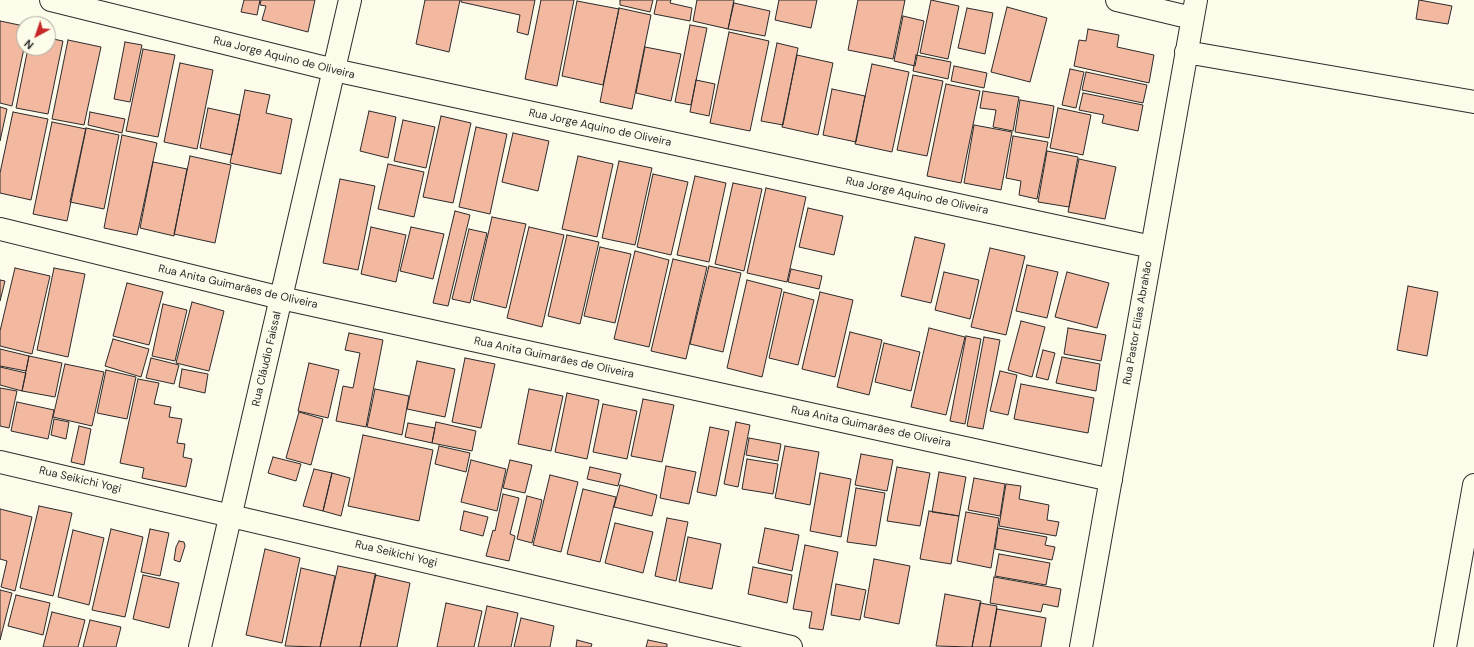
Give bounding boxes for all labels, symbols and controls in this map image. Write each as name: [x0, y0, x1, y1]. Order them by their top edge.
north arrow: [16, 16, 56, 56]
street label: Rua Jorge Aquino de Oliveira: [212, 34, 356, 82]
text: N: [21, 36, 37, 52]
street label: Rua Jorge Aquino de Oliveira: [527, 106, 673, 150]
street label: Rua Jorge Aquino de Oliveira: [844, 174, 990, 218]
street label: Rua Pastor Elias Abrahão: [1121, 260, 1155, 386]
street label: Rua Anita Guimarães de Oliveira: [157, 262, 319, 312]
street label: Rua Cláudio Faissal: [250, 310, 284, 408]
street label: Rua Anita Guimarães de Oliveira: [473, 335, 635, 381]
street label: Rua Anita Guimarães de Oliveira: [790, 404, 952, 450]
street label: Rua Seikichi Yogi: [38, 464, 122, 496]
street label: Rua Seikichi Yogi: [354, 538, 438, 570]

